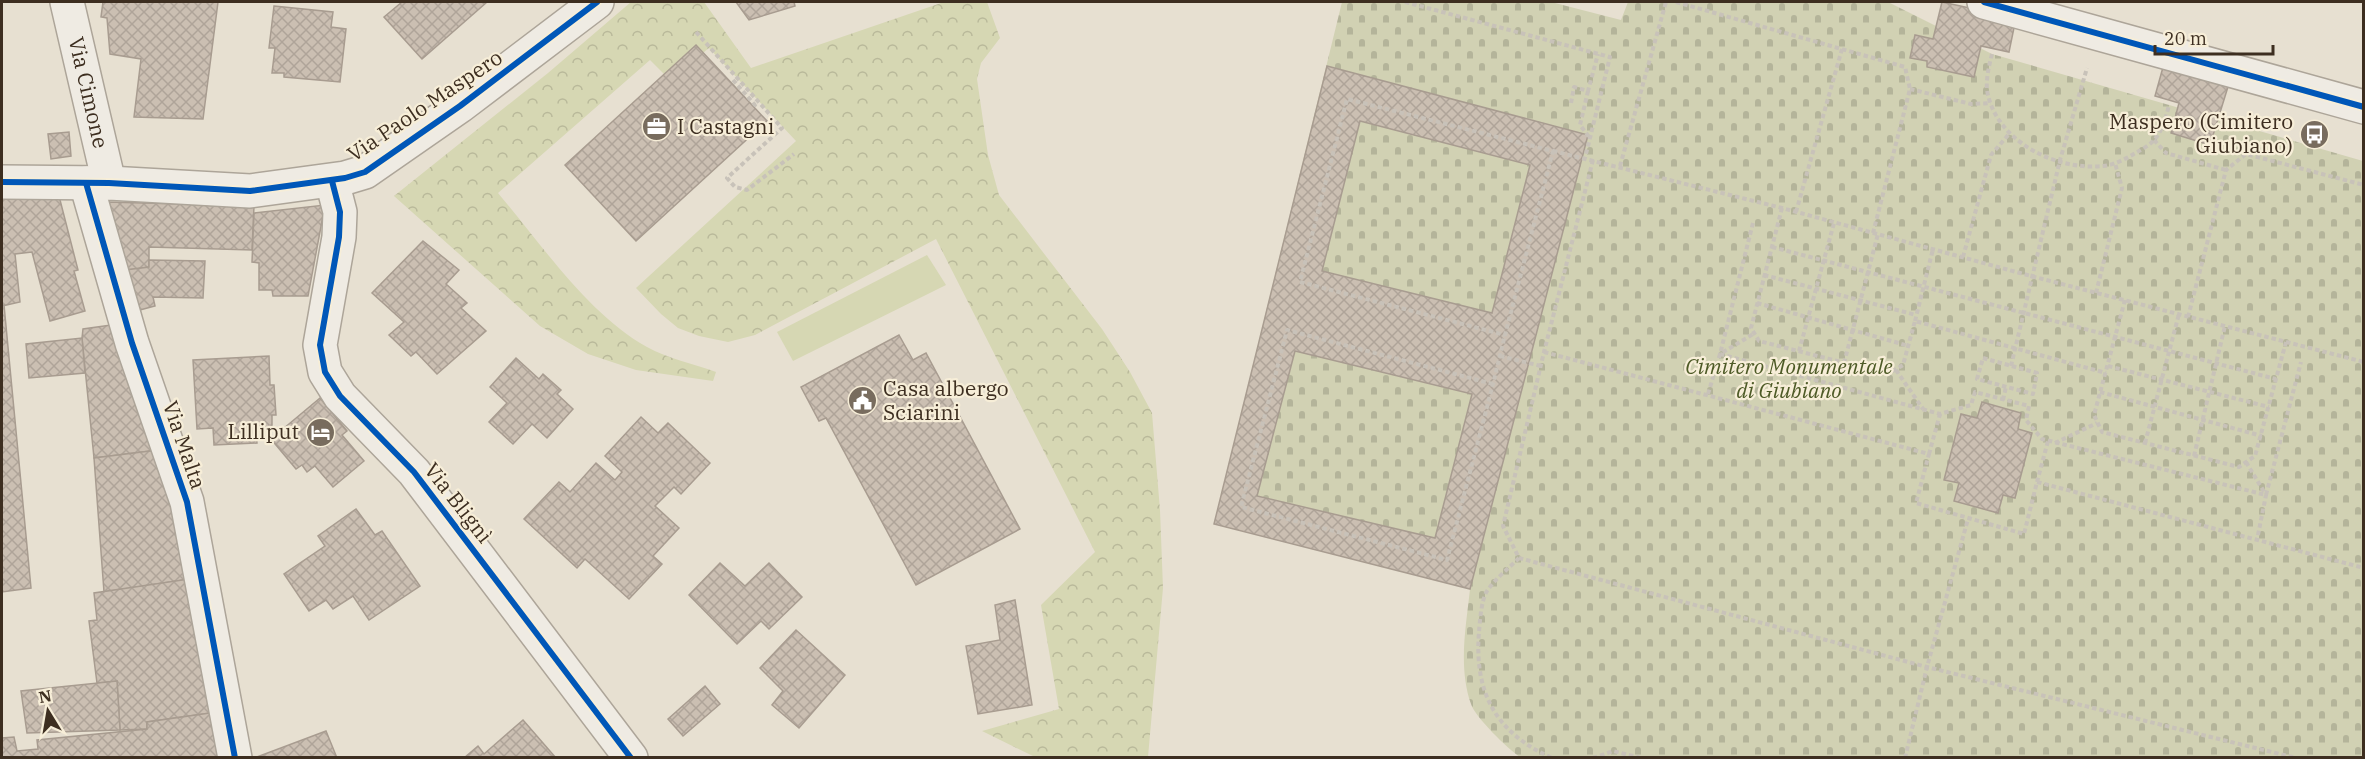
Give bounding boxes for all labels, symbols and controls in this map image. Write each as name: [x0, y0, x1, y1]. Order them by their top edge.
scale bar: [2155, 18, 2274, 56]
text: 20 m: [2164, 27, 2207, 50]
street label: Via Cimone: [63, 34, 115, 151]
street label: Via Paolo Maspero: [342, 43, 507, 167]
place label: Maspero (Cimitero Giubiano): [2109, 107, 2293, 159]
office icon: I Castagni: [640, 111, 672, 143]
place label: I Castagni: [677, 112, 774, 140]
bus stop icon: Maspero (Cimitero Giubiano): [2298, 118, 2330, 150]
park label: Cimitero Monumentale di Giubiano: [1685, 352, 1893, 404]
place label: Casa albergo Sciarini: [883, 374, 1009, 426]
public building icon: Casa albergo Sciarini: [846, 385, 878, 417]
street label: Via Malta: [157, 397, 213, 492]
hotel icon: Lilliput: [304, 416, 336, 448]
place label: Lilliput: [227, 417, 299, 445]
street label: Via Blignì: [419, 456, 499, 548]
north arrow: [18, 681, 78, 741]
text: N: [37, 685, 53, 707]

